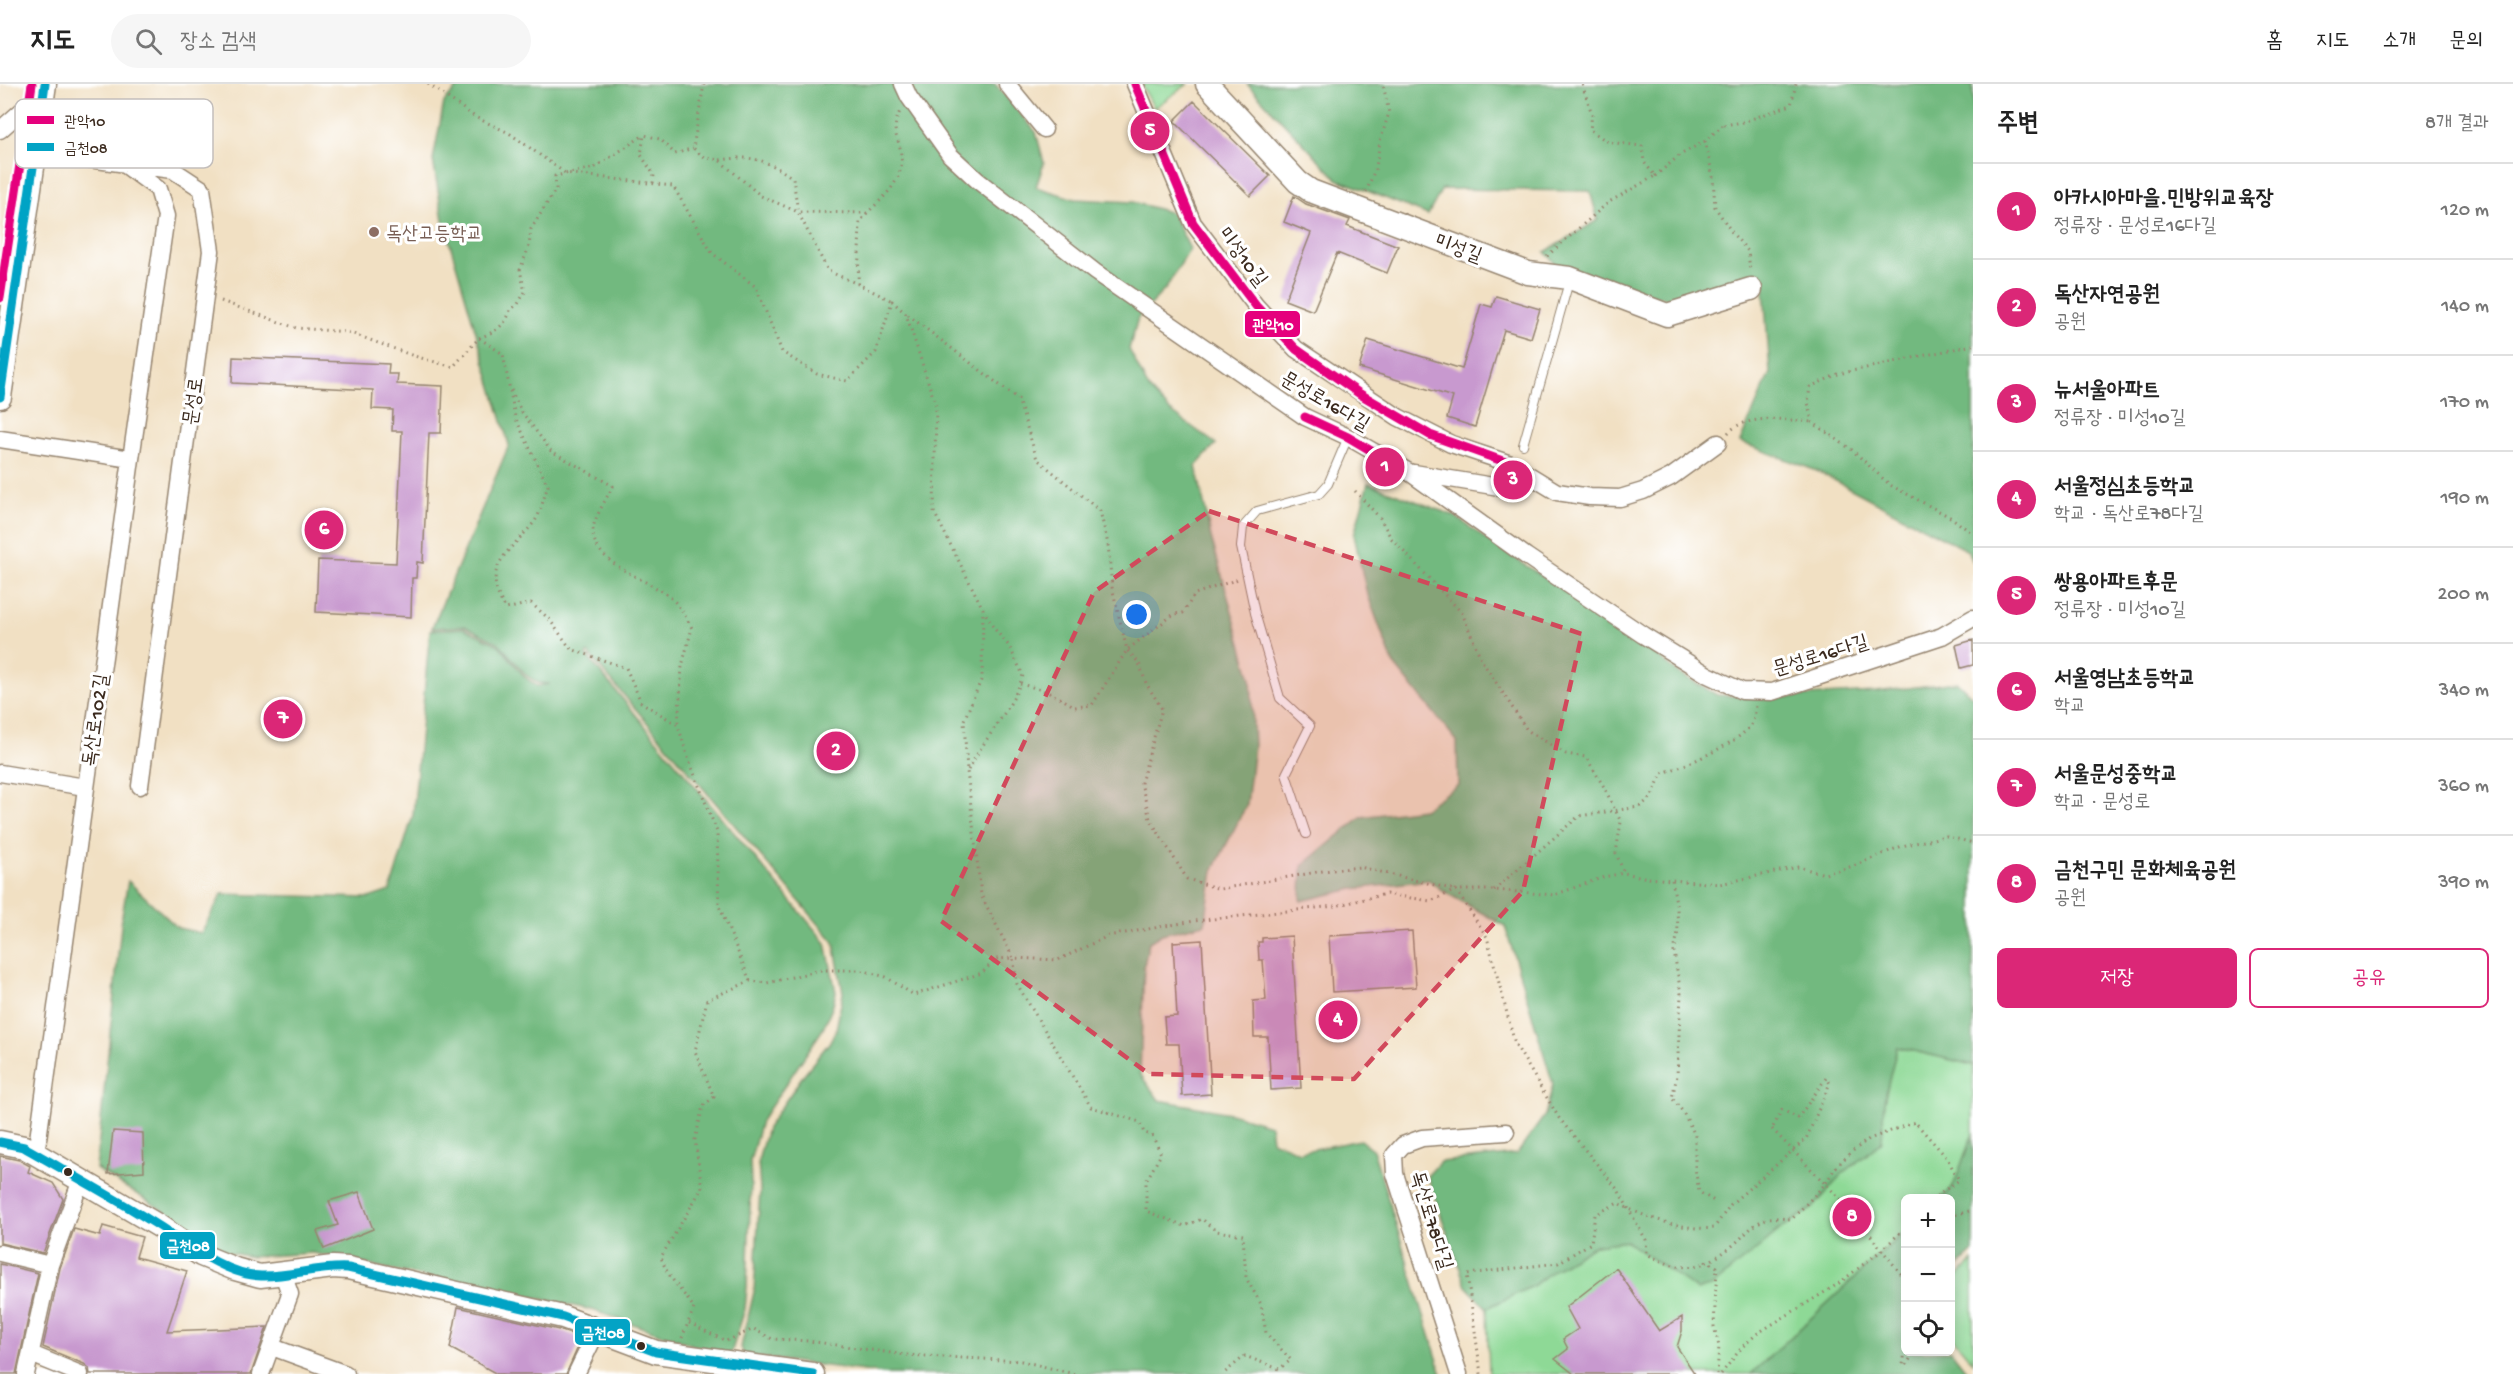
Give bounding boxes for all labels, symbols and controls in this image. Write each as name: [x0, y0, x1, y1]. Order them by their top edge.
search box: [111, 14, 531, 68]
icon: search: [132, 25, 165, 58]
text: 지도: [30, 26, 75, 59]
text: 장소 검색: [180, 30, 256, 56]
text: 홈: [2266, 30, 2283, 55]
text: 지도: [2316, 30, 2349, 55]
text: 소개: [2382, 30, 2416, 55]
text: 문의: [2449, 30, 2483, 55]
legend: [15, 99, 213, 168]
pin: 5: [1130, 108, 1170, 154]
text: 주변: [1997, 110, 2039, 141]
text: 8개 결과: [2425, 113, 2489, 136]
text: 관악10: [64, 114, 105, 133]
text: 금천08: [64, 141, 108, 160]
text: 아카시아마을.민방위교육장: [2054, 187, 2273, 213]
text: 1: [2012, 200, 2021, 223]
text: 120 m: [2441, 200, 2489, 223]
text: 정류장 · 문성로16다길: [2054, 216, 2217, 239]
place label: 독산고등학교: [386, 224, 483, 247]
street label: 미성10길: [1212, 224, 1271, 292]
marker: 독산고등학교: [367, 225, 381, 239]
street label: 미성길: [1431, 231, 1484, 269]
text: 독산자연공원: [2054, 283, 2160, 309]
text: 2: [2012, 296, 2021, 319]
text: 140 m: [2441, 296, 2489, 319]
line badge: 관악10: [1244, 310, 1301, 338]
text: 공원: [2054, 312, 2086, 335]
text: 관악10: [1252, 318, 1294, 337]
street label: 문성로16다길: [1276, 368, 1373, 438]
street label: 문성로: [181, 376, 210, 427]
text: 뉴서울아파트: [2054, 379, 2160, 405]
text: 3: [2011, 392, 2022, 415]
text: 170 m: [2440, 392, 2489, 415]
text: 정류장 · 미성10길: [2054, 408, 2186, 431]
pin: 1: [1366, 444, 1404, 490]
pin: 3: [1494, 458, 1532, 502]
text: 서울정심초등학교: [2054, 475, 2196, 501]
text: 4: [2012, 488, 2021, 511]
text: 190 m: [2441, 488, 2489, 511]
text: 학교 · 독산로78다길: [2054, 504, 2204, 527]
pin: 6: [304, 508, 344, 552]
text: 쌍용아파트후문: [2054, 571, 2178, 597]
text: 5: [2011, 584, 2022, 607]
text: 200 m: [2438, 584, 2489, 607]
your location: [1122, 600, 1151, 629]
text: 정류장 · 미성10길: [2054, 600, 2186, 623]
street label: 문성로16다길: [1770, 632, 1872, 683]
text: 서울영남초등학교: [2054, 667, 2196, 693]
street label: 독산로102길: [80, 673, 115, 768]
text: 6: [2011, 680, 2022, 703]
text: 340 m: [2439, 680, 2489, 703]
pin: 7: [264, 696, 302, 742]
text: 학교: [2054, 696, 2086, 719]
pin: 2: [816, 728, 856, 774]
text: 서울문성중학교: [2054, 763, 2178, 789]
text: 7: [2011, 776, 2022, 799]
text: 360 m: [2438, 776, 2489, 799]
text: 학교 · 문성로: [2054, 792, 2150, 815]
text: 금천구민 문화체육공원: [2054, 859, 2236, 885]
text: 8: [2011, 872, 2022, 895]
text: 390 m: [2438, 872, 2489, 895]
text: 공원: [2054, 888, 2086, 911]
button: 저장: [1997, 948, 2237, 1008]
button: 공유: [2249, 948, 2489, 1008]
pin: 4: [1318, 998, 1358, 1042]
unlabelled marker: [62, 1166, 74, 1178]
street label: 독산로78다길: [1404, 1169, 1456, 1273]
pin: 8: [1832, 1194, 1872, 1240]
map controls: [1901, 1194, 1955, 1356]
button: +: [1901, 1194, 1955, 1248]
line badge: 금천08: [159, 1231, 216, 1260]
text: 금천08: [166, 1239, 210, 1258]
button: −: [1901, 1248, 1955, 1302]
button: locate: [1901, 1302, 1955, 1356]
line badge: 금천08: [574, 1318, 631, 1346]
text: 금천08: [581, 1326, 625, 1345]
unlabelled marker: [635, 1340, 647, 1352]

